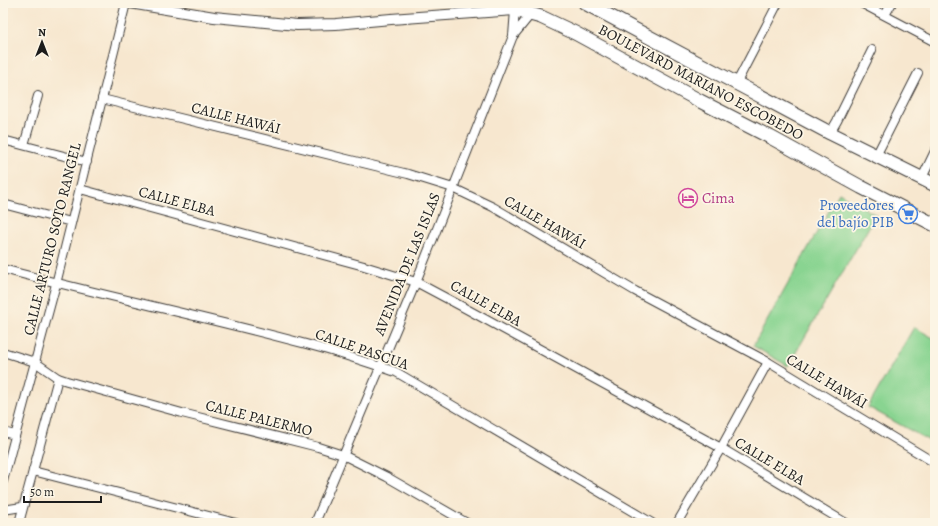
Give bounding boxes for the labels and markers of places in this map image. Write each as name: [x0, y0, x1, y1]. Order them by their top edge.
hotel icon: Cima: [677, 187, 699, 209]
place label: Cima: [702, 188, 735, 208]
place label: Proveedores del bajío PIB: [817, 195, 894, 232]
supermarket icon: Proveedores del bajío PIB: [897, 203, 919, 225]

